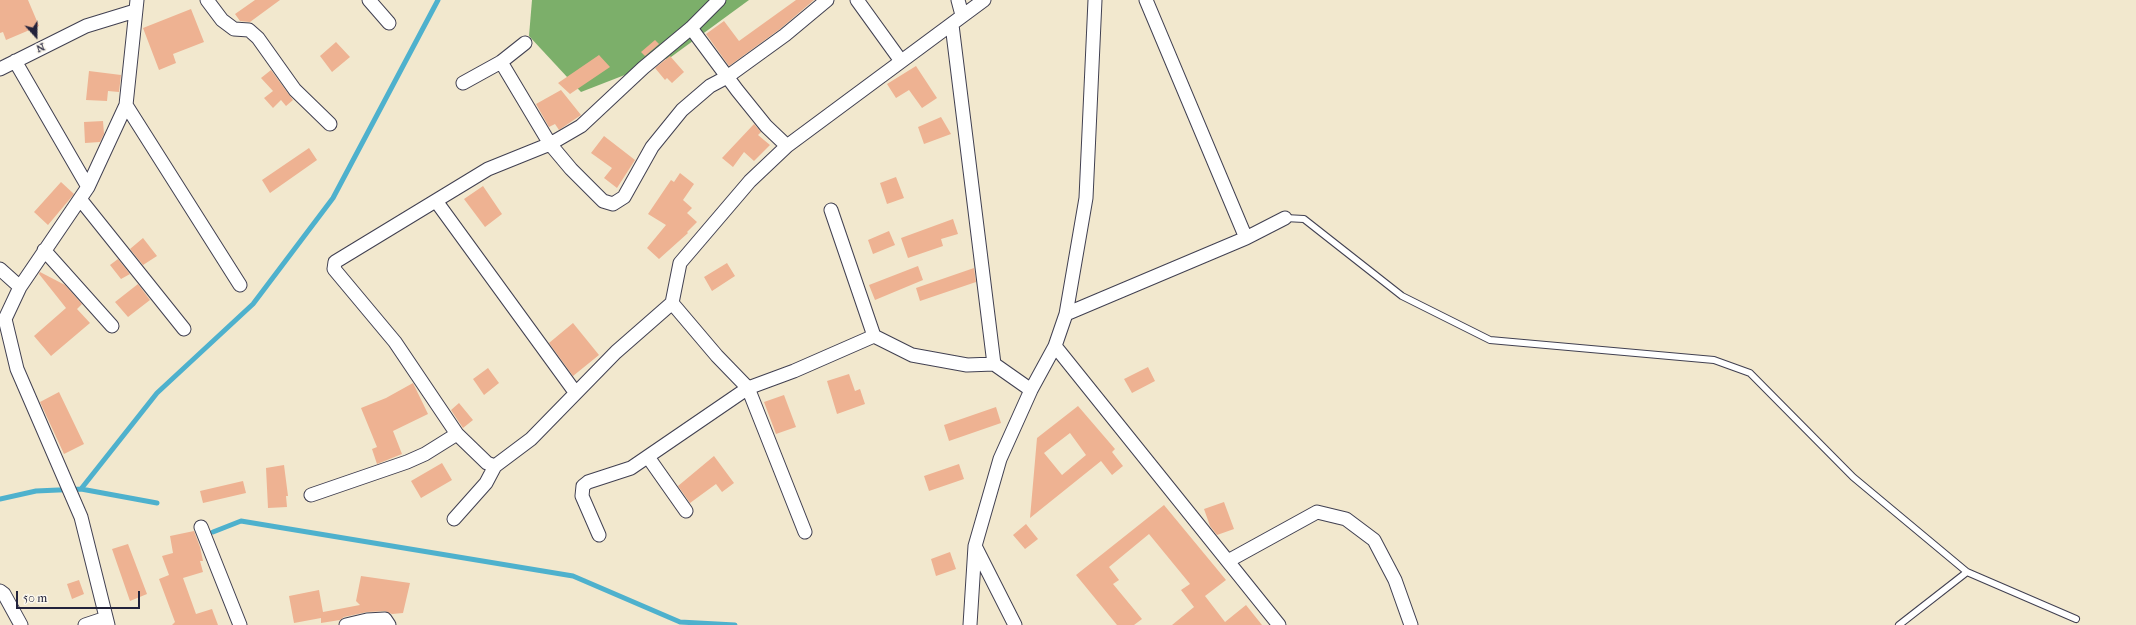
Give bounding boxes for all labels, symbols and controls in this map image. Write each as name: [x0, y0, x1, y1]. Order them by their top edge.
north arrow: [16, 16, 56, 56]
text: N: [34, 40, 47, 55]
scale bar: [18, 583, 142, 609]
text: 50 m: [23, 591, 47, 605]

